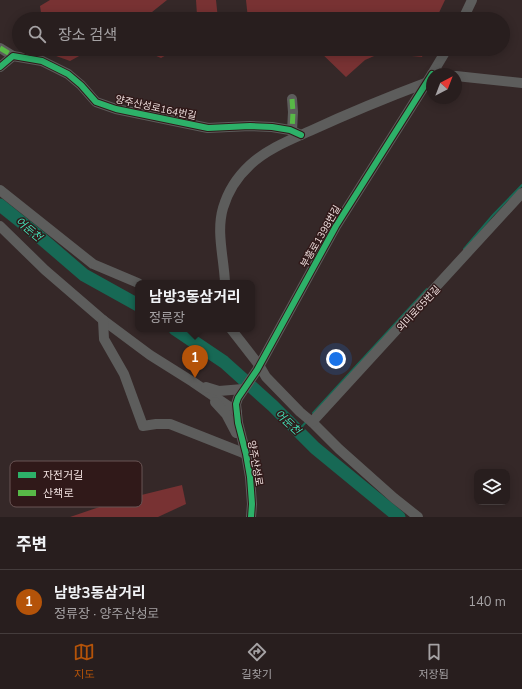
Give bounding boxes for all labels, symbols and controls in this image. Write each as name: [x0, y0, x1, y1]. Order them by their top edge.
search box: [12, 12, 510, 56]
icon: search: [26, 23, 48, 45]
text: 장소 검색: [58, 25, 117, 45]
north arrow: [426, 68, 462, 104]
street label: 양주산성로164번길: [114, 93, 198, 123]
street label: 부흥로1398번길: [297, 203, 344, 270]
water label: 어둔천: [12, 214, 47, 246]
popup: [135, 280, 255, 332]
street label: 외미로65번길: [394, 283, 444, 335]
text: 남방3동삼거리: [149, 287, 241, 307]
text: 정류장: [149, 309, 185, 327]
pin: 1: [182, 345, 208, 378]
your location: [326, 349, 346, 369]
water label: 어둔천: [271, 407, 305, 439]
street label: 양주산성로: [244, 439, 266, 487]
legend: [10, 461, 142, 507]
text: 자전거길: [43, 468, 83, 483]
map controls: [474, 469, 510, 505]
button: layers: [474, 469, 510, 505]
text: 산책로: [43, 486, 73, 501]
text: 주변: [16, 533, 47, 556]
text: 남방3동삼거리: [54, 583, 146, 603]
text: 1: [25, 593, 33, 611]
text: 140 m: [468, 593, 506, 611]
text: 정류장 · 양주산성로: [54, 605, 159, 623]
tab: 지도: [73, 641, 95, 682]
tab: 길찾기: [242, 641, 272, 682]
tab: 저장됨: [418, 641, 449, 682]

